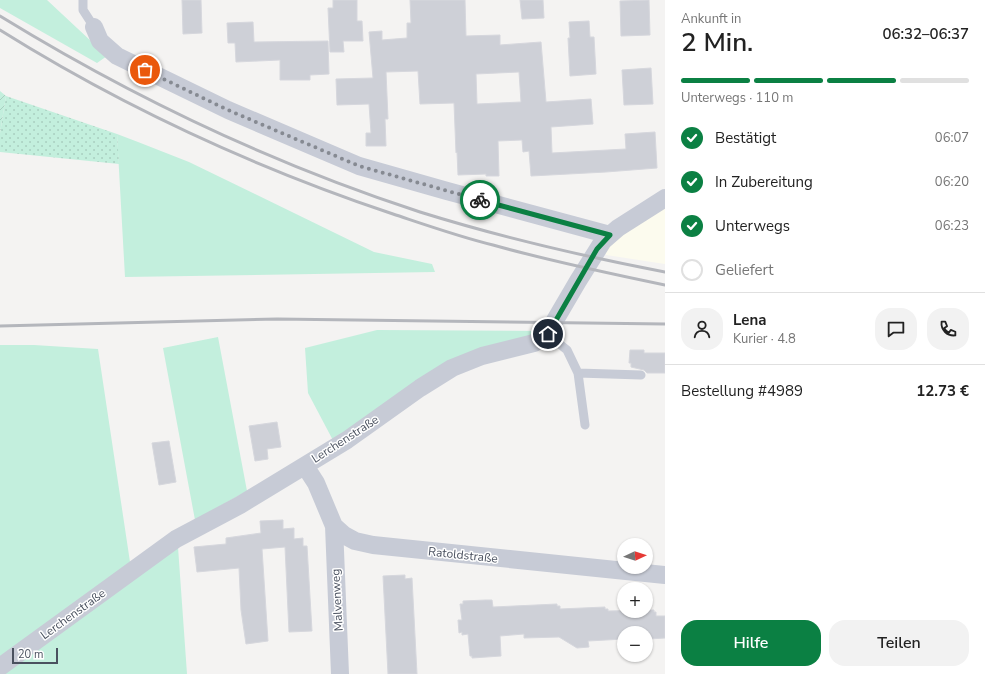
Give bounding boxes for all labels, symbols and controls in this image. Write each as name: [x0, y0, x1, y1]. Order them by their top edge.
text: Ankunft in: [681, 10, 741, 28]
text: 06:32–06:37: [882, 24, 969, 44]
text: 2 Min.: [681, 25, 753, 60]
pin: [128, 53, 162, 87]
icon: bag: [134, 59, 156, 81]
text: Unterwegs · 110 m: [681, 89, 793, 107]
icon: check: [681, 127, 703, 149]
text: Bestätigt: [715, 128, 776, 148]
text: 06:07: [935, 129, 969, 147]
icon: check: [681, 171, 703, 193]
text: In Zubereitung: [715, 172, 813, 192]
text: 06:20: [935, 173, 969, 191]
courier: [460, 180, 500, 220]
icon: bike: [469, 189, 491, 211]
icon: check: [681, 215, 703, 237]
text: Unterwegs: [715, 216, 790, 236]
text: 06:23: [935, 217, 969, 235]
text: Geliefert: [715, 260, 774, 280]
button: person: [681, 308, 723, 350]
button: chat: [875, 308, 917, 350]
button: phone: [927, 308, 969, 350]
text: Lena: [733, 310, 766, 330]
pin: [531, 317, 565, 351]
icon: home: [537, 323, 559, 345]
text: Kurier · 4.8: [733, 330, 796, 348]
text: Bestellung #4989: [681, 381, 803, 401]
text: 12.73 €: [916, 381, 969, 401]
street label: Lerchenstraße: [308, 411, 382, 467]
north arrow: [617, 538, 653, 574]
map controls: [617, 538, 653, 662]
street label: Ratoldstraße: [427, 543, 499, 567]
street label: Malvenweg: [327, 568, 347, 632]
button: +: [617, 582, 653, 618]
street label: Lerchenstraße: [37, 585, 109, 643]
button: Hilfe: [681, 620, 821, 666]
button: Teilen: [829, 620, 969, 666]
button: −: [617, 626, 653, 662]
scale bar: [12, 646, 58, 665]
text: 20 m: [18, 647, 43, 662]

